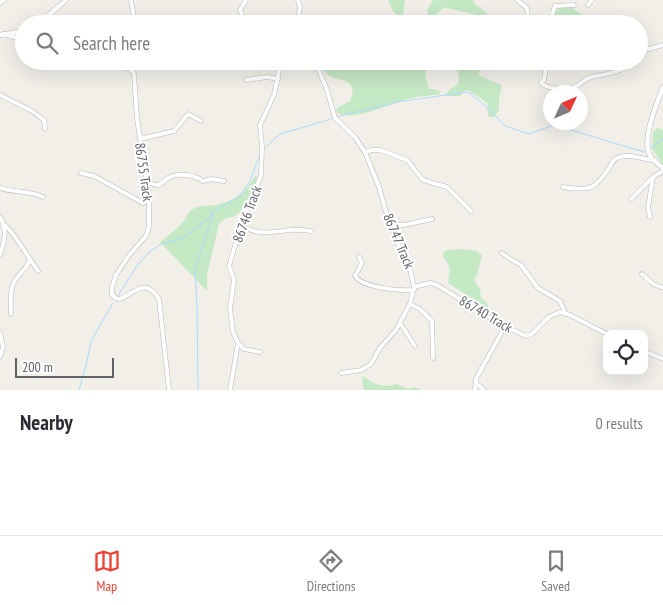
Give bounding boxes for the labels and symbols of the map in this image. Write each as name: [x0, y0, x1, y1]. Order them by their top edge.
north arrow: [543, 85, 588, 130]
street label: 86755 Track: [131, 142, 157, 203]
street label: 86746 Track: [228, 183, 266, 245]
street label: 86747 Track: [379, 211, 419, 272]
street label: 86740 Track: [456, 291, 517, 337]
scale bar: [15, 355, 114, 378]

